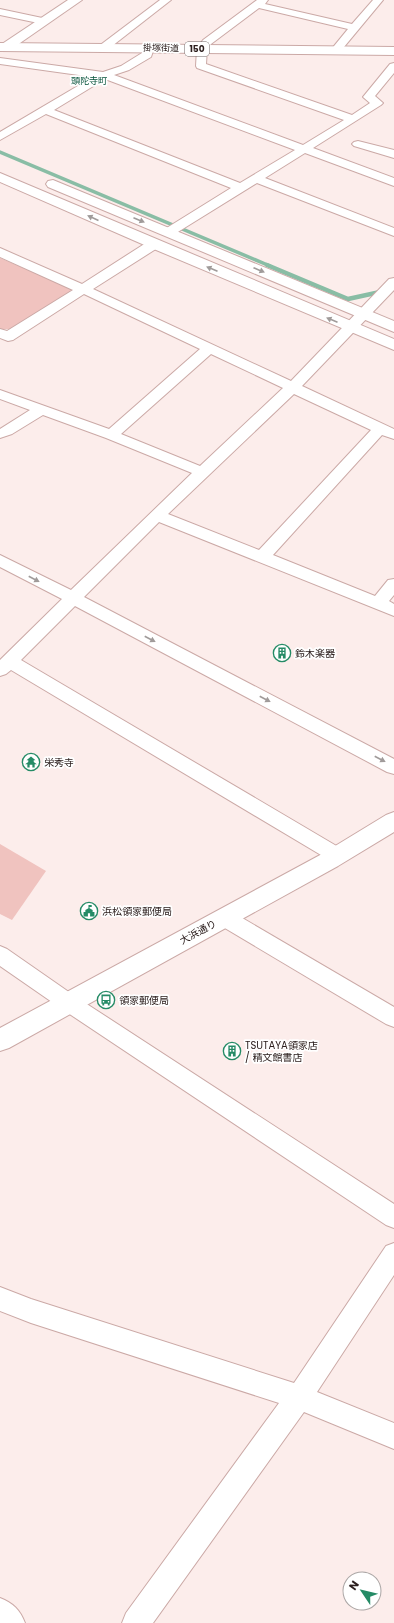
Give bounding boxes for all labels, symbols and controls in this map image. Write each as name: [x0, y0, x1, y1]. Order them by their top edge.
street label: 掛塚街道: [143, 42, 179, 54]
road number: 150: [185, 42, 209, 56]
district label: 頭陀寺町: [71, 75, 107, 87]
one-way arrow: [87, 214, 99, 221]
one-way arrow: [134, 217, 145, 223]
one-way arrow: [207, 266, 218, 272]
one-way arrow: [254, 268, 266, 274]
one-way arrow: [326, 316, 338, 322]
one-way arrow: [29, 575, 40, 582]
one-way arrow: [144, 636, 155, 642]
building icon: 鈴木楽器: [272, 643, 292, 663]
place label: 鈴木楽器: [295, 646, 335, 661]
one-way arrow: [259, 696, 271, 703]
temple icon: 栄秀寺: [21, 752, 41, 772]
place label: 栄秀寺: [44, 755, 74, 770]
one-way arrow: [374, 756, 386, 763]
public building icon: 浜松領家郵便局: [79, 901, 99, 921]
place label: 浜松領家郵便局: [102, 904, 172, 919]
street label: 大浜通り: [177, 916, 219, 948]
bus stop icon: 領家郵便局: [96, 990, 116, 1010]
place label: 領家郵便局: [119, 993, 169, 1008]
place label: TSUTAYA領家店 / 精文館書店: [245, 1038, 318, 1065]
building icon: TSUTAYA領家店 / 精文館書店: [222, 1041, 242, 1061]
north arrow: [342, 1571, 382, 1611]
text: N: [345, 1577, 363, 1593]

